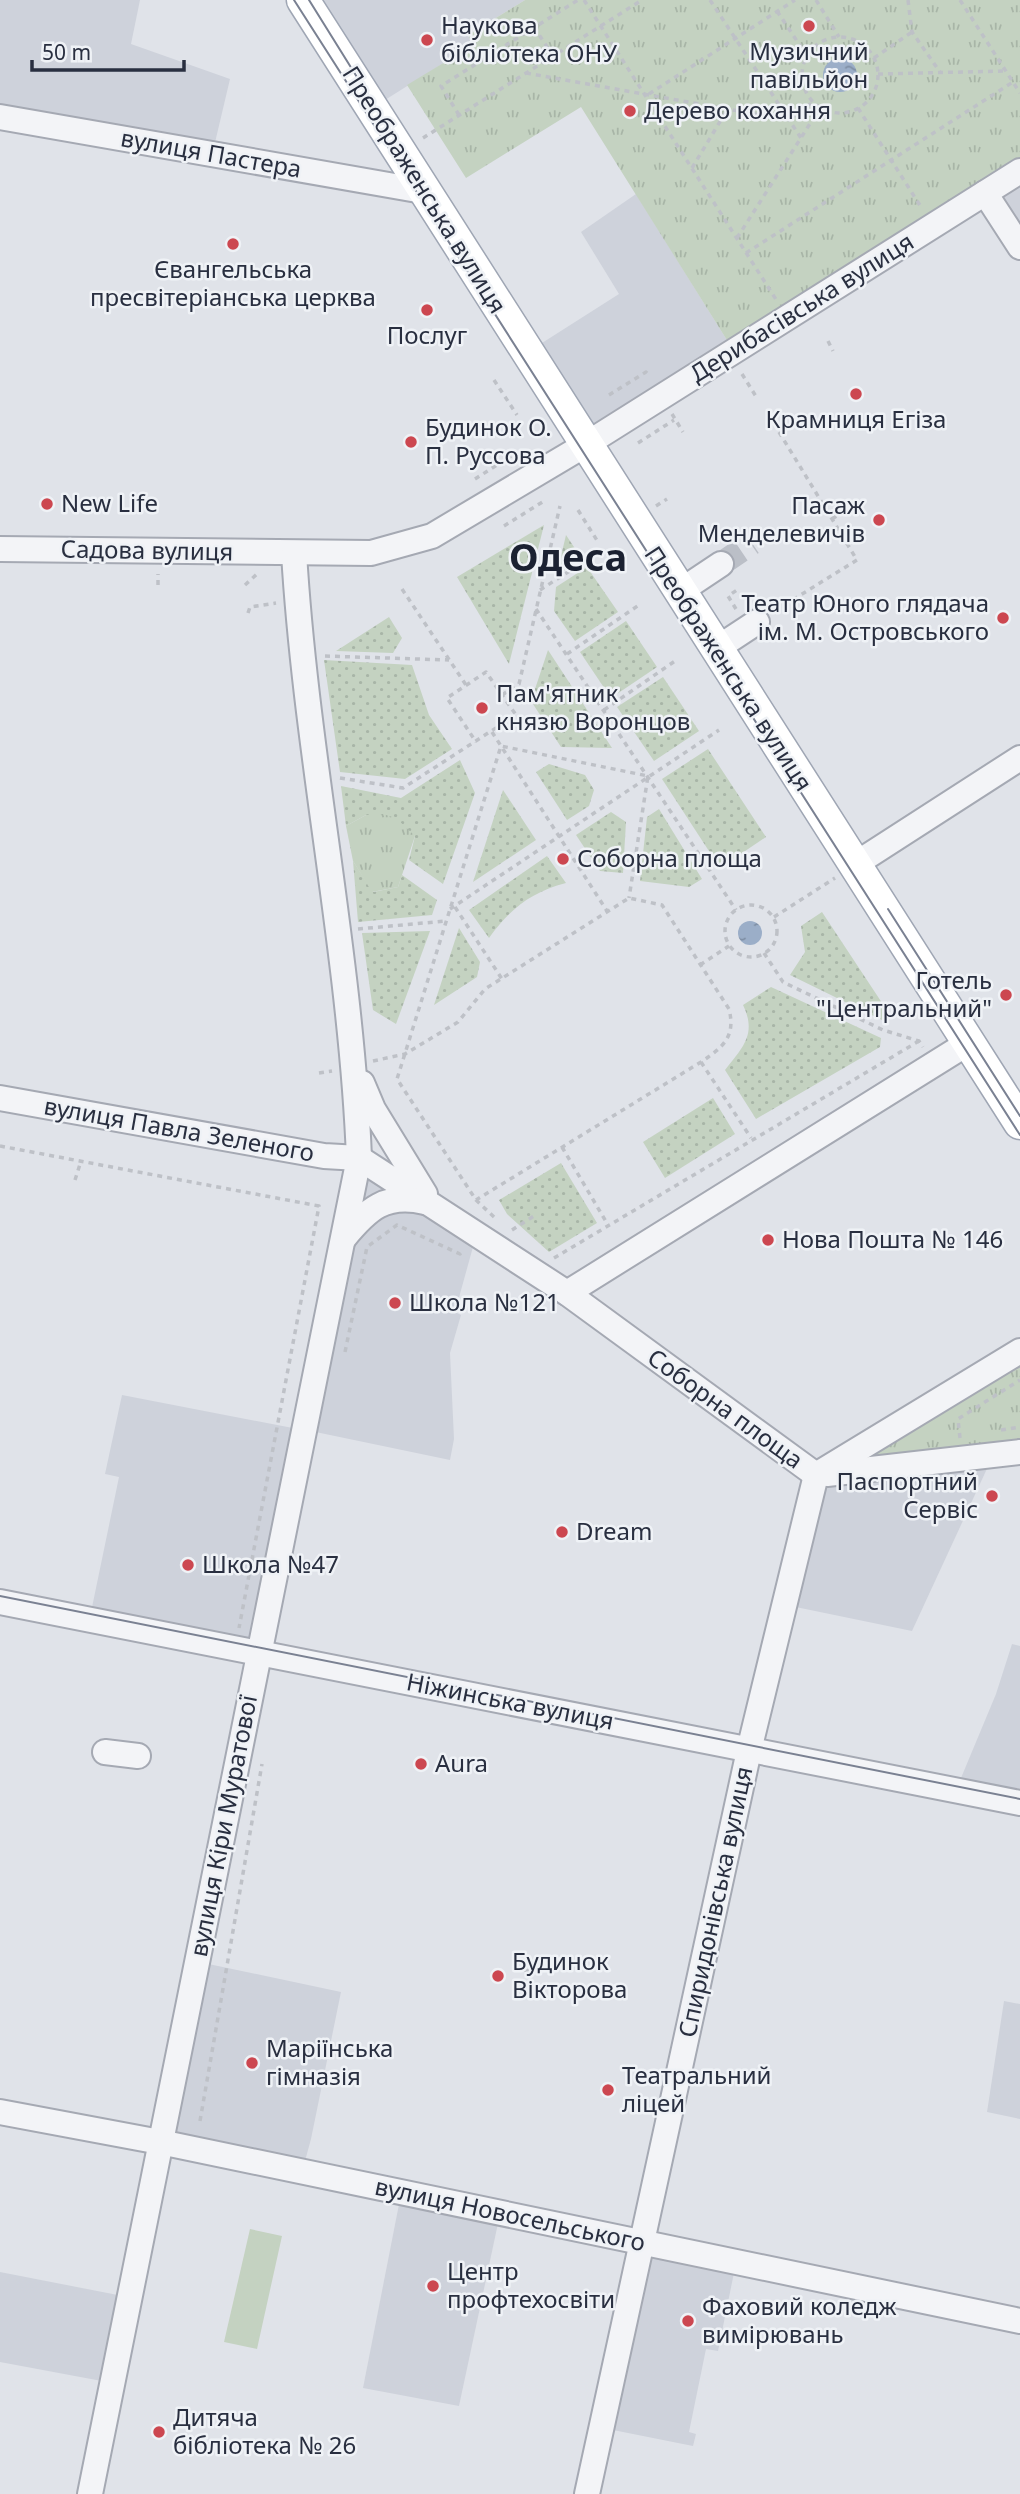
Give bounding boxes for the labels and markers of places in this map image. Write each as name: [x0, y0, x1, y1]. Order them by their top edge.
place label: Наукова бібліотека ОНУ: [441, 8, 617, 69]
marker: Музичний павільйон: [801, 18, 817, 34]
marker: Наукова бібліотека ОНУ: [419, 32, 435, 48]
place label: Музичний павільйон: [749, 34, 869, 95]
place label: Дерево кохання: [644, 93, 831, 126]
marker: Дерево кохання: [622, 103, 638, 119]
marker: Євангельська пресвітеріанська церква: [225, 236, 241, 252]
place label: Євангельська пресвітеріанська церква: [90, 252, 376, 313]
marker: Послуг: [419, 302, 435, 318]
place label: Послуг: [387, 318, 468, 351]
marker: Крамниця Егіза: [848, 386, 864, 402]
place label: Крамниця Егіза: [766, 402, 946, 435]
place label: Будинок О. П. Руссова: [425, 410, 552, 471]
marker: Будинок О. П. Руссова: [403, 434, 419, 450]
place label: New Life: [61, 486, 158, 519]
place label: Пасаж Менделевичів: [698, 488, 866, 549]
marker: New Life: [39, 496, 55, 512]
marker: Пасаж Менделевичів: [871, 512, 887, 528]
place label: Театр Юного глядача ім. М. Островського: [741, 586, 989, 647]
marker: Театр Юного глядача ім. М. Островського: [995, 610, 1011, 626]
place label: Пам'ятник князю Воронцов: [496, 676, 690, 737]
marker: Пам'ятник князю Воронцов: [474, 700, 490, 716]
place label: Соборна площа: [577, 841, 762, 874]
marker: Соборна площа: [555, 851, 571, 867]
place label: Готель "Центральний": [816, 963, 992, 1024]
marker: Готель "Центральний": [998, 987, 1014, 1003]
place label: Нова Пошта № 146: [782, 1222, 1003, 1255]
marker: Нова Пошта № 146: [760, 1232, 776, 1248]
place label: Школа №121: [409, 1285, 560, 1318]
marker: Школа №121: [387, 1295, 403, 1311]
place label: Паспортний Сервіс: [836, 1464, 978, 1525]
marker: Паспортний Сервіс: [984, 1488, 1000, 1504]
place label: Dream: [576, 1514, 652, 1547]
marker: Dream: [554, 1524, 570, 1540]
place label: Школа №47: [202, 1547, 339, 1580]
marker: Школа №47: [180, 1557, 196, 1573]
place label: Aura: [435, 1746, 488, 1779]
marker: Aura: [413, 1756, 429, 1772]
place label: Будинок Вікторова: [512, 1944, 627, 2005]
marker: Будинок Вікторова: [490, 1968, 506, 1984]
place label: Маріїнська гімназія: [266, 2031, 393, 2092]
marker: Маріїнська гімназія: [244, 2055, 260, 2071]
place label: Театральний ліцей: [622, 2058, 772, 2119]
marker: Театральний ліцей: [600, 2082, 616, 2098]
place label: Центр профтехосвіти: [447, 2254, 615, 2315]
marker: Центр профтехосвіти: [425, 2278, 441, 2294]
place label: Фаховий коледж вимірювань: [702, 2289, 897, 2350]
marker: Фаховий коледж вимірювань: [680, 2313, 696, 2329]
place label: Дитяча бібліотека № 26: [173, 2400, 356, 2461]
marker: Дитяча бібліотека № 26: [151, 2424, 167, 2440]

